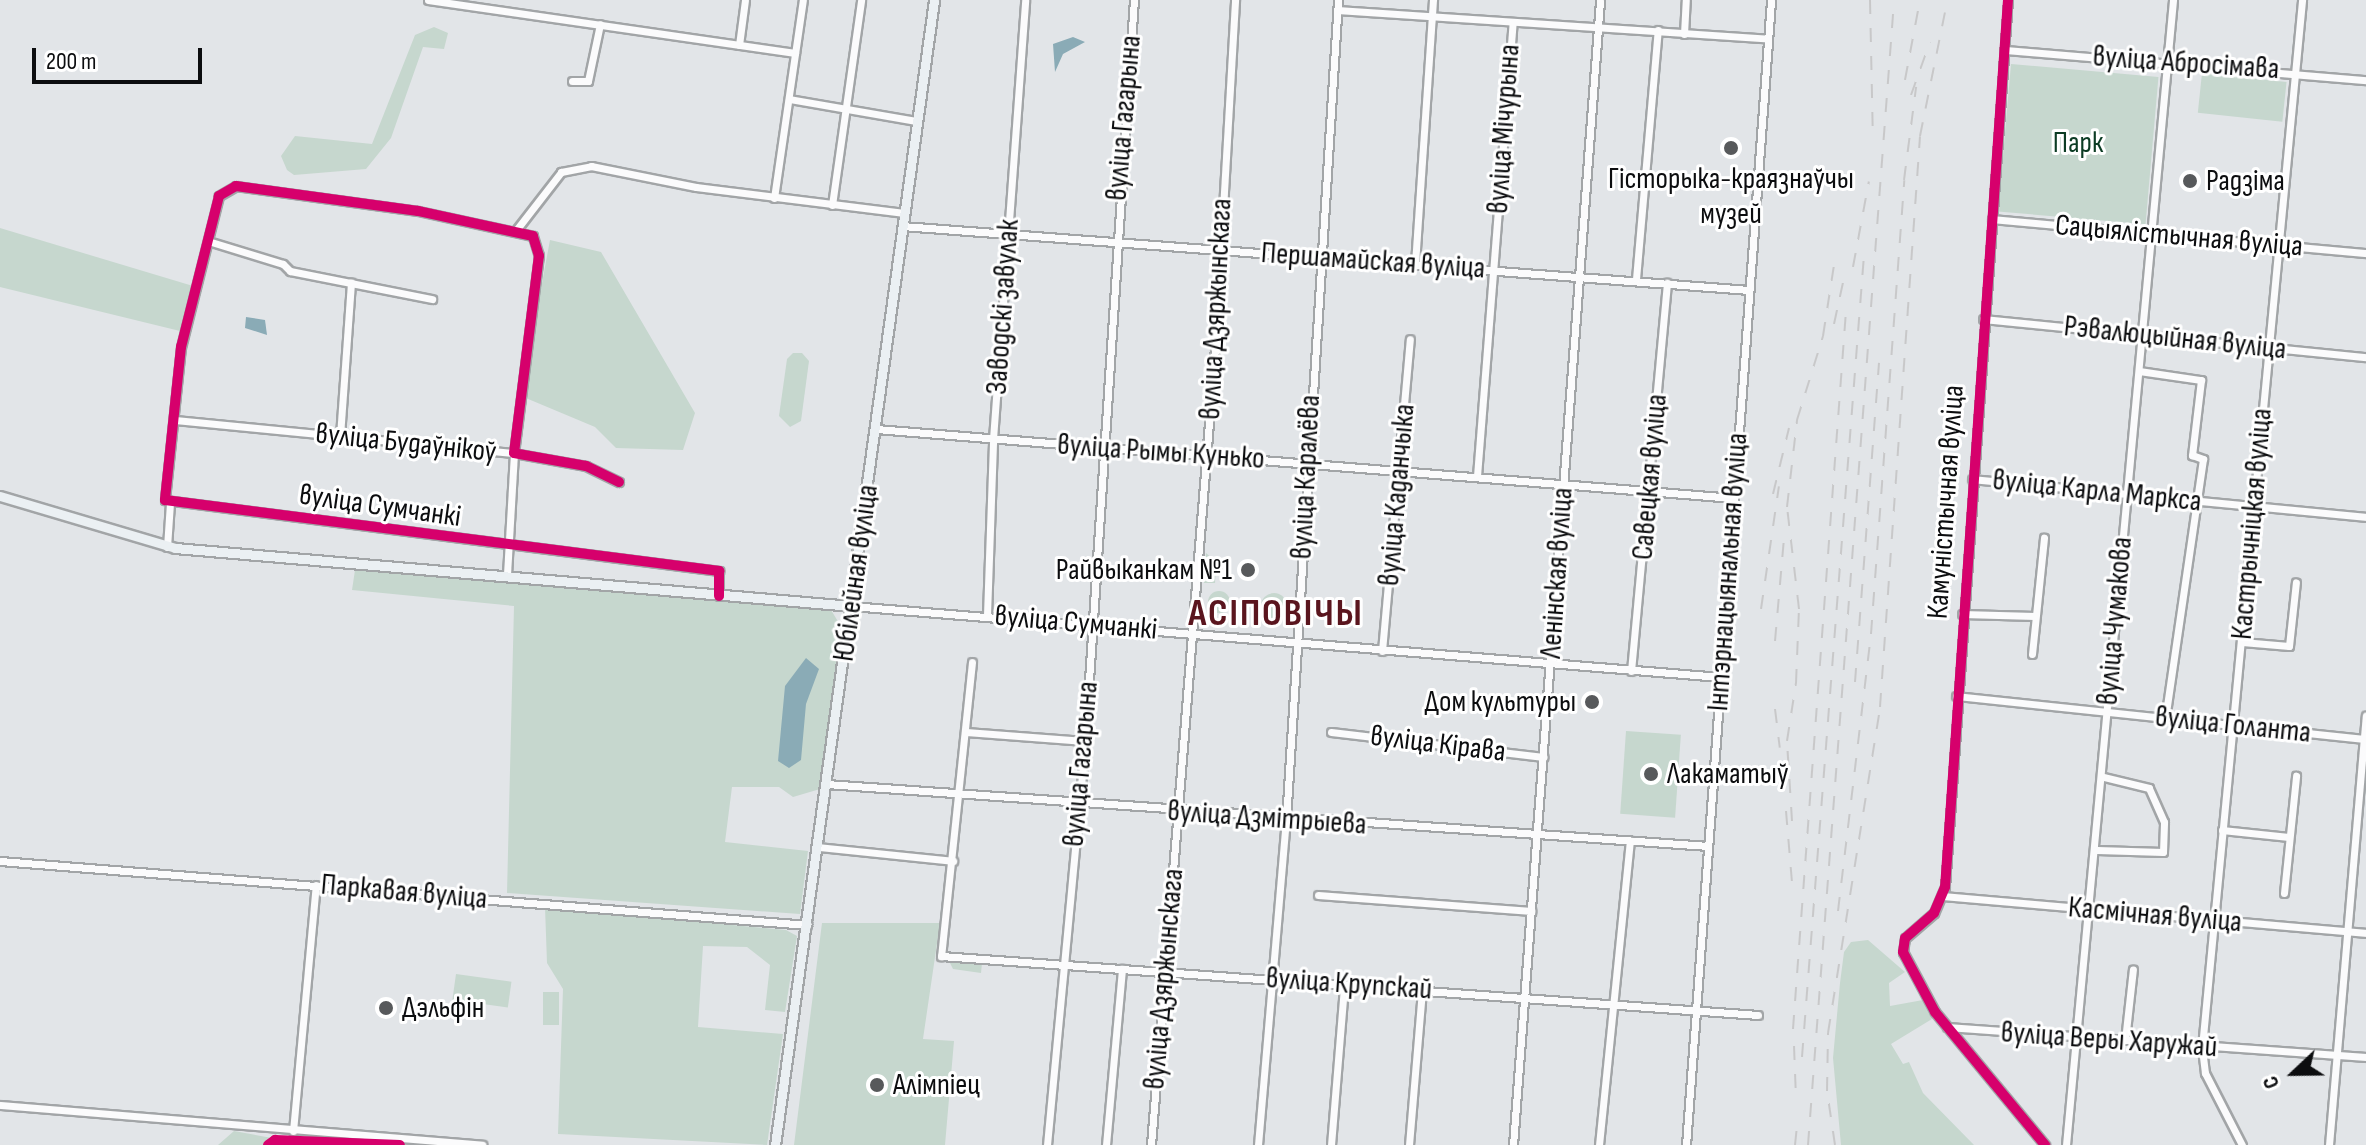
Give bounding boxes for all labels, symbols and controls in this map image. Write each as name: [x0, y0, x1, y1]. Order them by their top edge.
scale bar: [36, 32, 206, 82]
street label: вуліца Гагарына: [1099, 34, 1149, 202]
street label: вуліца Абросімава: [2092, 39, 2280, 87]
street label: вуліца Мічурына: [1480, 43, 1528, 215]
text: 200 m: [46, 47, 97, 76]
park label: Парк: [2053, 125, 2103, 161]
marker: Гісторыка-краязнаўчы музей: [1722, 139, 1740, 157]
place label: Гісторыка-краязнаўчы музей: [1608, 161, 1854, 232]
place label: Радзіма: [2206, 163, 2285, 199]
marker: Радзіма: [2181, 172, 2199, 190]
street label: вуліца Дзяржынскага: [1192, 197, 1240, 421]
street label: Сацыялістычная вуліца: [2054, 207, 2304, 265]
street label: Заводскі завулак: [979, 218, 1027, 396]
street label: Першамайская вуліца: [1260, 235, 1486, 287]
street label: Рэвалюцыйная вуліца: [2062, 308, 2288, 368]
street label: Камуністычная вуліца: [1920, 384, 1972, 620]
street label: Савецкая вуліца: [1625, 393, 1675, 561]
street label: вуліца Каралёва: [1284, 394, 1328, 560]
street label: вуліца Каданчыка: [1371, 403, 1423, 587]
street label: Кастрычніцкая вуліца: [2224, 407, 2280, 641]
street label: вуліца Будаўнікоў: [314, 416, 498, 470]
street label: вуліца Рымы Кунько: [1056, 427, 1266, 477]
street label: Інтэрнацыянальная вуліца: [1700, 432, 1756, 712]
street label: вуліца Карла Маркса: [1991, 462, 2203, 520]
street label: вуліца Сумчанкі: [297, 477, 463, 535]
street label: Юбілейная вуліца: [826, 482, 886, 664]
street label: Ленінская вуліца: [1533, 486, 1581, 660]
street label: вуліца Чумакова: [2090, 535, 2140, 707]
place label: Райвыканкам №1: [1056, 552, 1232, 588]
marker: Райвыканкам №1: [1239, 561, 1257, 579]
district label: АСІПОВІЧЫ: [1188, 591, 1364, 637]
street label: вуліца Сумчанкі: [993, 598, 1159, 648]
street label: вуліца Гагарына: [1056, 680, 1106, 848]
place label: Дом культуры: [1425, 684, 1576, 720]
marker: Дом культуры: [1583, 693, 1601, 711]
street label: вуліца Голанта: [2153, 699, 2313, 751]
street label: вуліца Кірава: [1368, 718, 1508, 770]
place label: Лакаматыў: [1667, 756, 1789, 792]
marker: Лакаматыў: [1642, 765, 1660, 783]
street label: вуліца Дзмітрыева: [1166, 793, 1368, 843]
street label: Паркавая вуліца: [319, 867, 489, 917]
street label: вуліца Дзяржынскага: [1136, 867, 1192, 1091]
street label: Касмічная вуліца: [2067, 889, 2243, 941]
street label: вуліца Крупскай: [1265, 960, 1433, 1008]
place label: Дэльфін: [402, 990, 484, 1026]
marker: Дэльфін: [377, 999, 395, 1017]
street label: вуліца Веры Харужай: [2000, 1014, 2218, 1066]
north arrow: [2254, 1033, 2334, 1113]
place label: Алімпіец: [893, 1067, 980, 1103]
text: С: [2257, 1072, 2286, 1092]
marker: Алімпіец: [868, 1076, 886, 1094]

